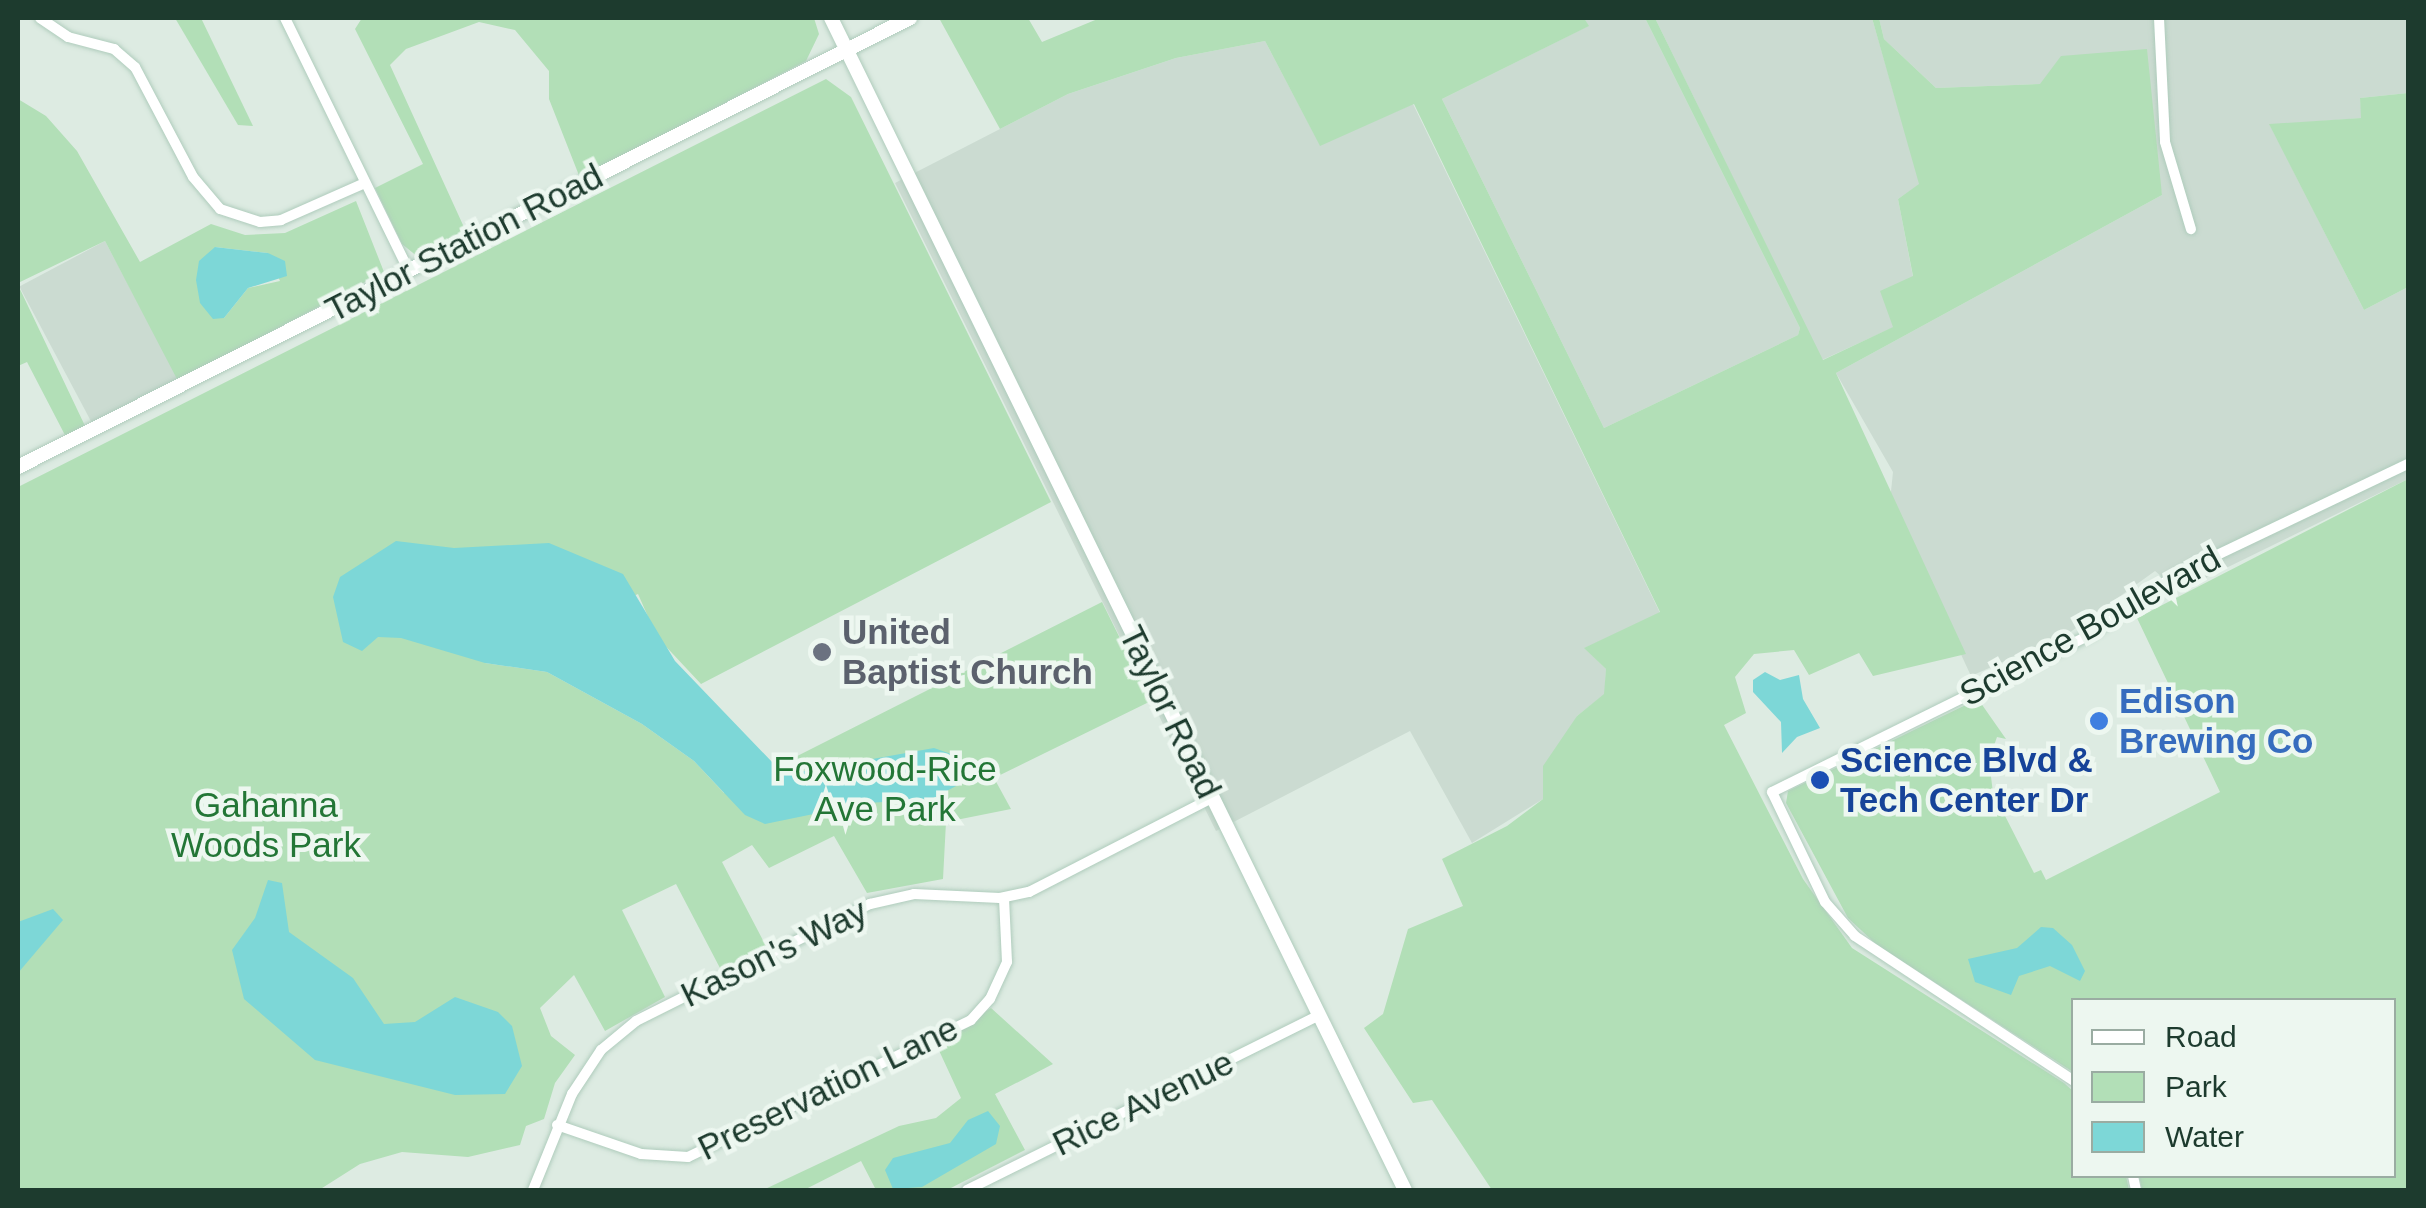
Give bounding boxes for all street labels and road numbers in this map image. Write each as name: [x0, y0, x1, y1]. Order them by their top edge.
street label: Taylor Station Road: [318, 155, 610, 331]
street label: Science Boulevard: [1952, 537, 2228, 715]
street label: Taylor Road: [1110, 619, 1230, 805]
street label: Kason's Way: [674, 890, 874, 1016]
street label: Preservation Lane: [691, 1007, 965, 1169]
street label: Rice Avenue: [1045, 1041, 1241, 1165]

